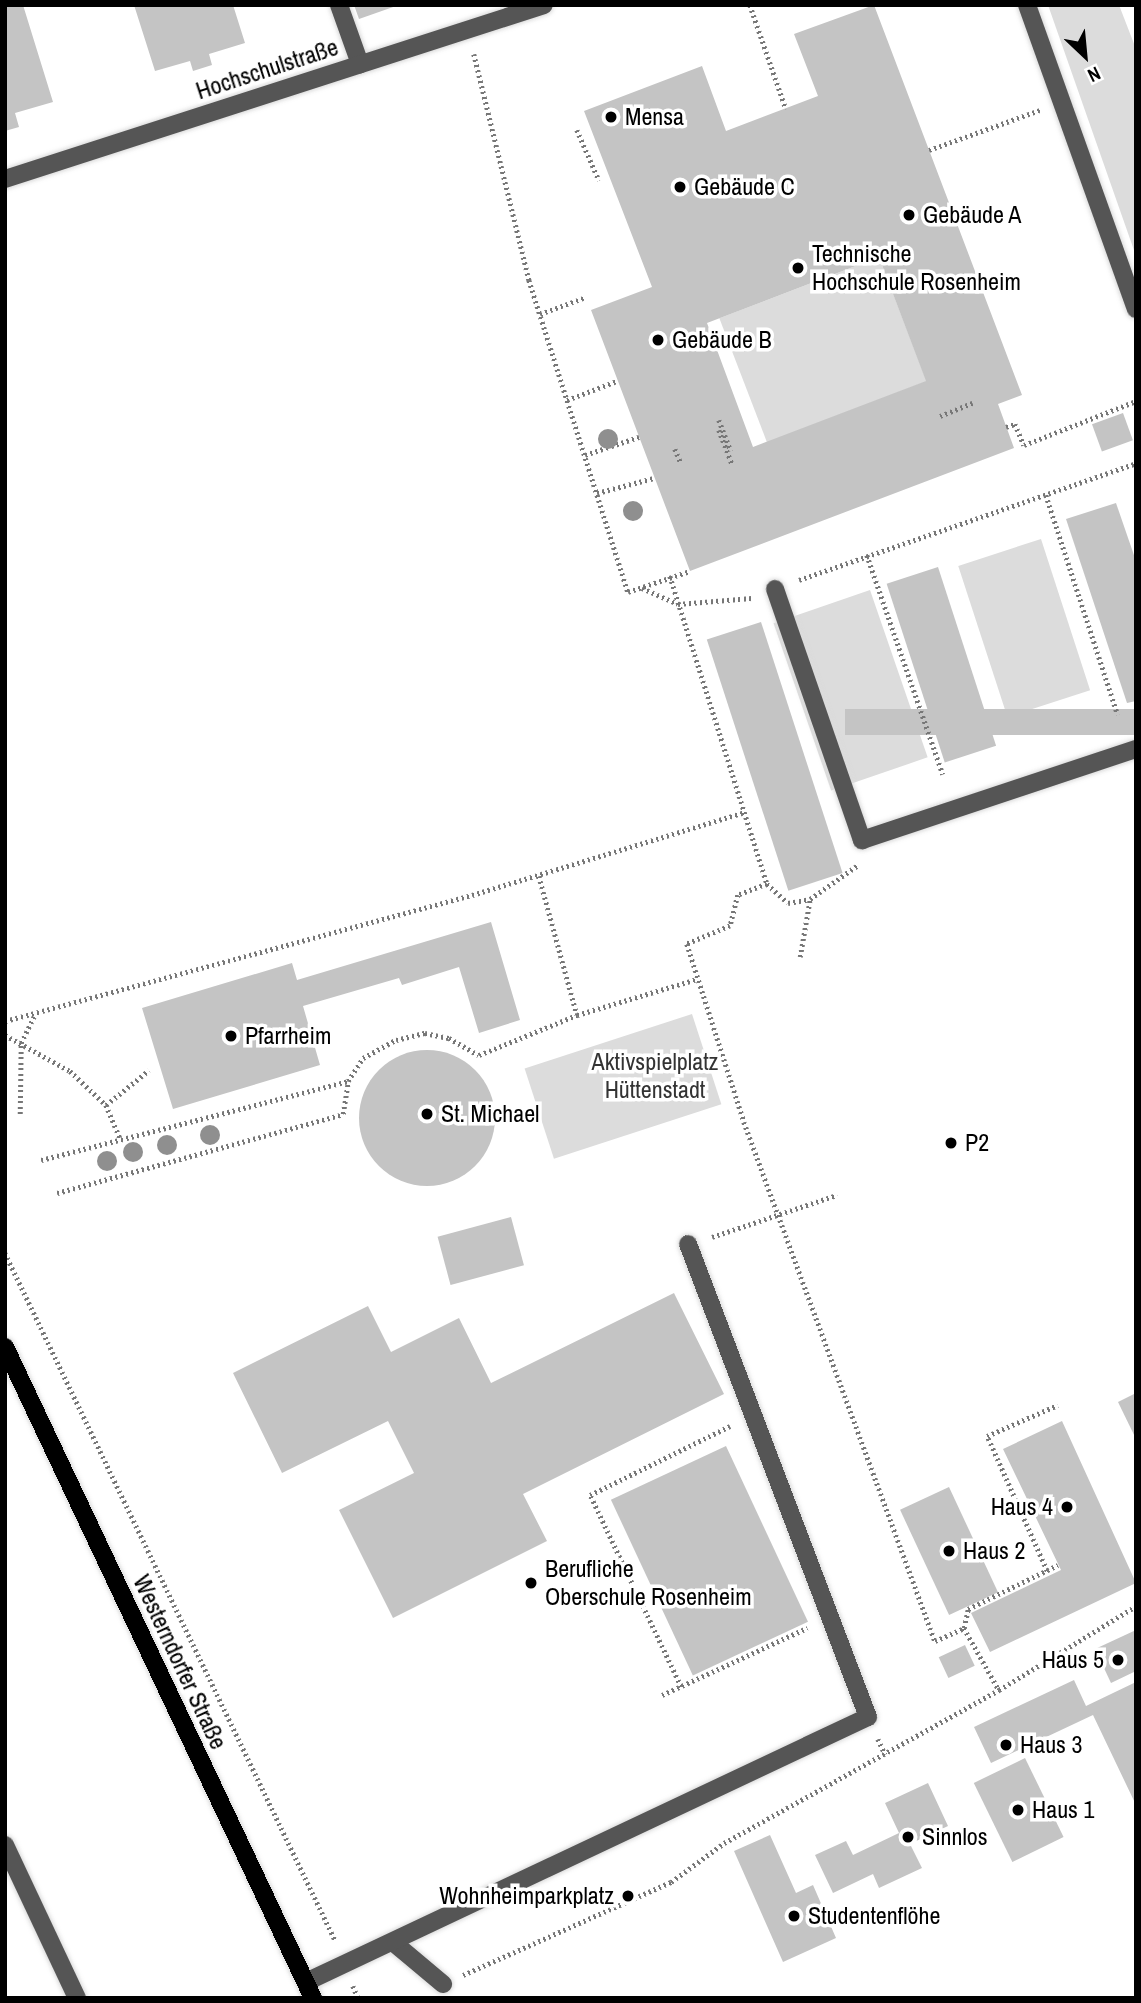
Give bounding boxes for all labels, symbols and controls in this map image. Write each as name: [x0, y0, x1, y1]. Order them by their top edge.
north arrow: [1050, 21, 1120, 91]
street label: Hochschulstraße: [192, 32, 342, 106]
text: N: [1083, 61, 1105, 89]
place label: Mensa: [625, 103, 684, 131]
marker: Mensa: [603, 109, 619, 125]
place label: Gebäude C: [694, 173, 795, 201]
marker: Gebäude C: [672, 179, 688, 195]
place label: Gebäude A: [923, 201, 1023, 229]
marker: Gebäude A: [901, 207, 917, 223]
place label: Technische Hochschule Rosenheim: [812, 240, 1021, 296]
marker: Technische Hochschule Rosenheim: [790, 260, 806, 276]
place label: Gebäude B: [672, 326, 772, 354]
marker: Gebäude B: [650, 332, 666, 348]
place label: Pfarrheim: [245, 1022, 331, 1050]
marker: Pfarrheim: [223, 1028, 239, 1044]
park label: Aktivspielplatz Hüttenstadt: [592, 1048, 718, 1104]
place label: St. Michael: [441, 1100, 539, 1128]
marker: St. Michael: [419, 1106, 435, 1122]
place label: P2: [965, 1129, 989, 1157]
marker: P2: [943, 1135, 959, 1151]
place label: Haus 4: [991, 1493, 1053, 1521]
marker: Haus 4: [1059, 1499, 1075, 1515]
place label: Haus 2: [963, 1537, 1025, 1565]
marker: Haus 2: [941, 1543, 957, 1559]
place label: Berufliche Oberschule Rosenheim: [545, 1555, 752, 1611]
street label: Westerndorfer Straße: [127, 1570, 233, 1754]
marker: Berufliche Oberschule Rosenheim: [523, 1575, 539, 1591]
place label: Haus 5: [1042, 1646, 1104, 1674]
marker: Haus 5: [1110, 1652, 1126, 1668]
place label: Haus 3: [1020, 1731, 1082, 1759]
marker: Haus 3: [998, 1737, 1014, 1753]
place label: Haus 1: [1032, 1796, 1094, 1824]
marker: Haus 1: [1010, 1802, 1026, 1818]
place label: Sinnlos: [922, 1823, 988, 1851]
marker: Sinnlos: [900, 1829, 916, 1845]
place label: Wohnheimparkplatz: [439, 1882, 614, 1910]
marker: Wohnheimparkplatz: [620, 1888, 636, 1904]
place label: Studentenflöhe: [808, 1902, 940, 1930]
marker: Studentenflöhe: [786, 1908, 802, 1924]

